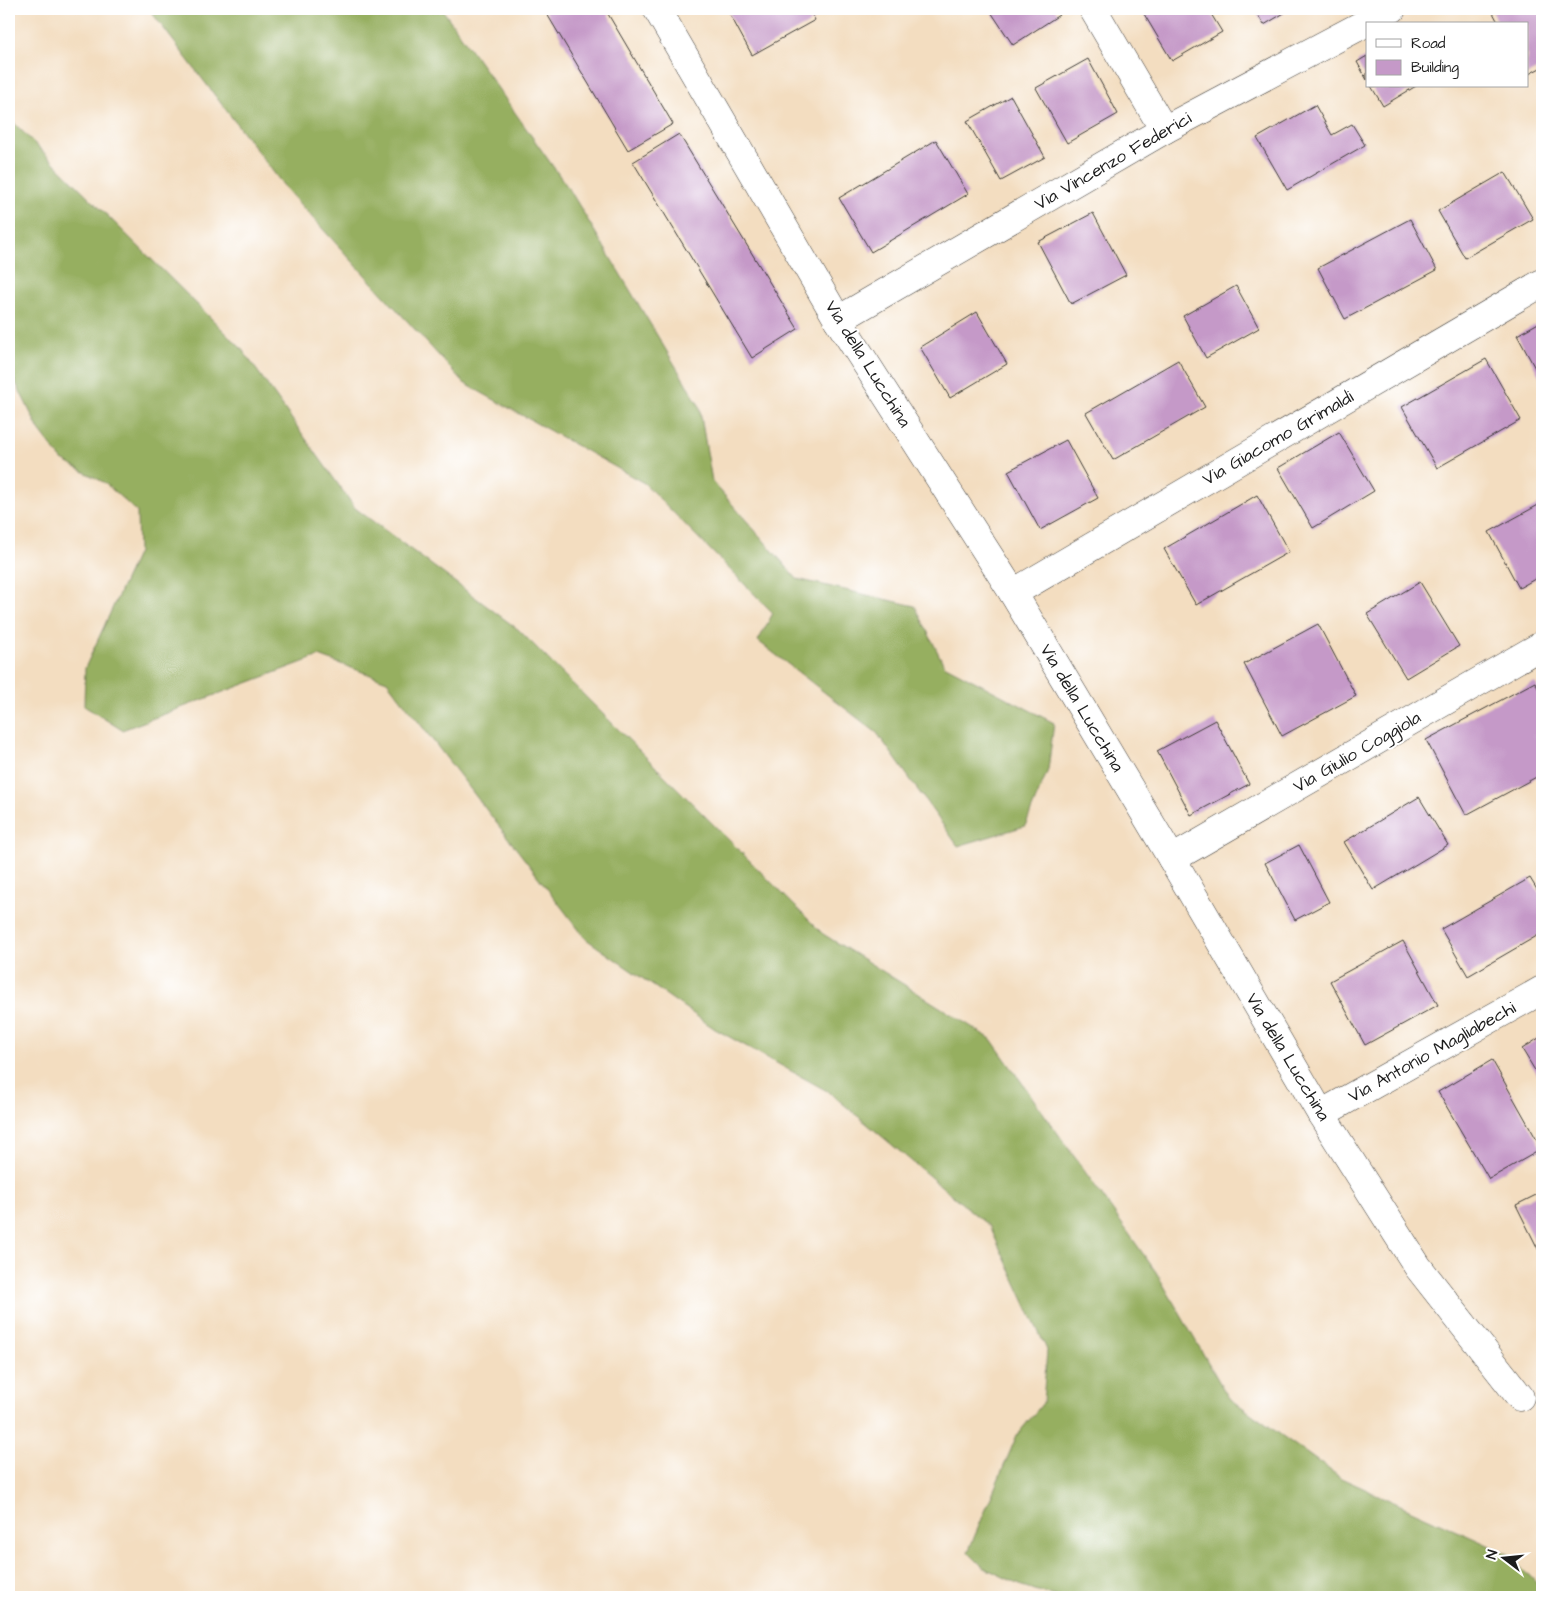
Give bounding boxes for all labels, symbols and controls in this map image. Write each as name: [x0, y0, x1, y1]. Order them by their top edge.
legend: [1366, 22, 1528, 88]
text: Road: [1411, 33, 1446, 54]
text: Building: [1411, 57, 1459, 79]
street label: Via Vincenzo Federici: [1030, 106, 1196, 216]
street label: Via della Lucchina: [819, 296, 917, 432]
street label: Via Giacomo Grimaldi: [1198, 384, 1358, 491]
street label: Via della Lucchina: [1034, 639, 1130, 777]
street label: Via Giulio Coggiola: [1288, 705, 1426, 800]
street label: Via della Lucchina: [1240, 988, 1336, 1126]
street label: Via Antonio Magliabechi: [1344, 995, 1521, 1109]
north arrow: [1478, 1534, 1528, 1584]
text: N: [1482, 1548, 1503, 1562]

